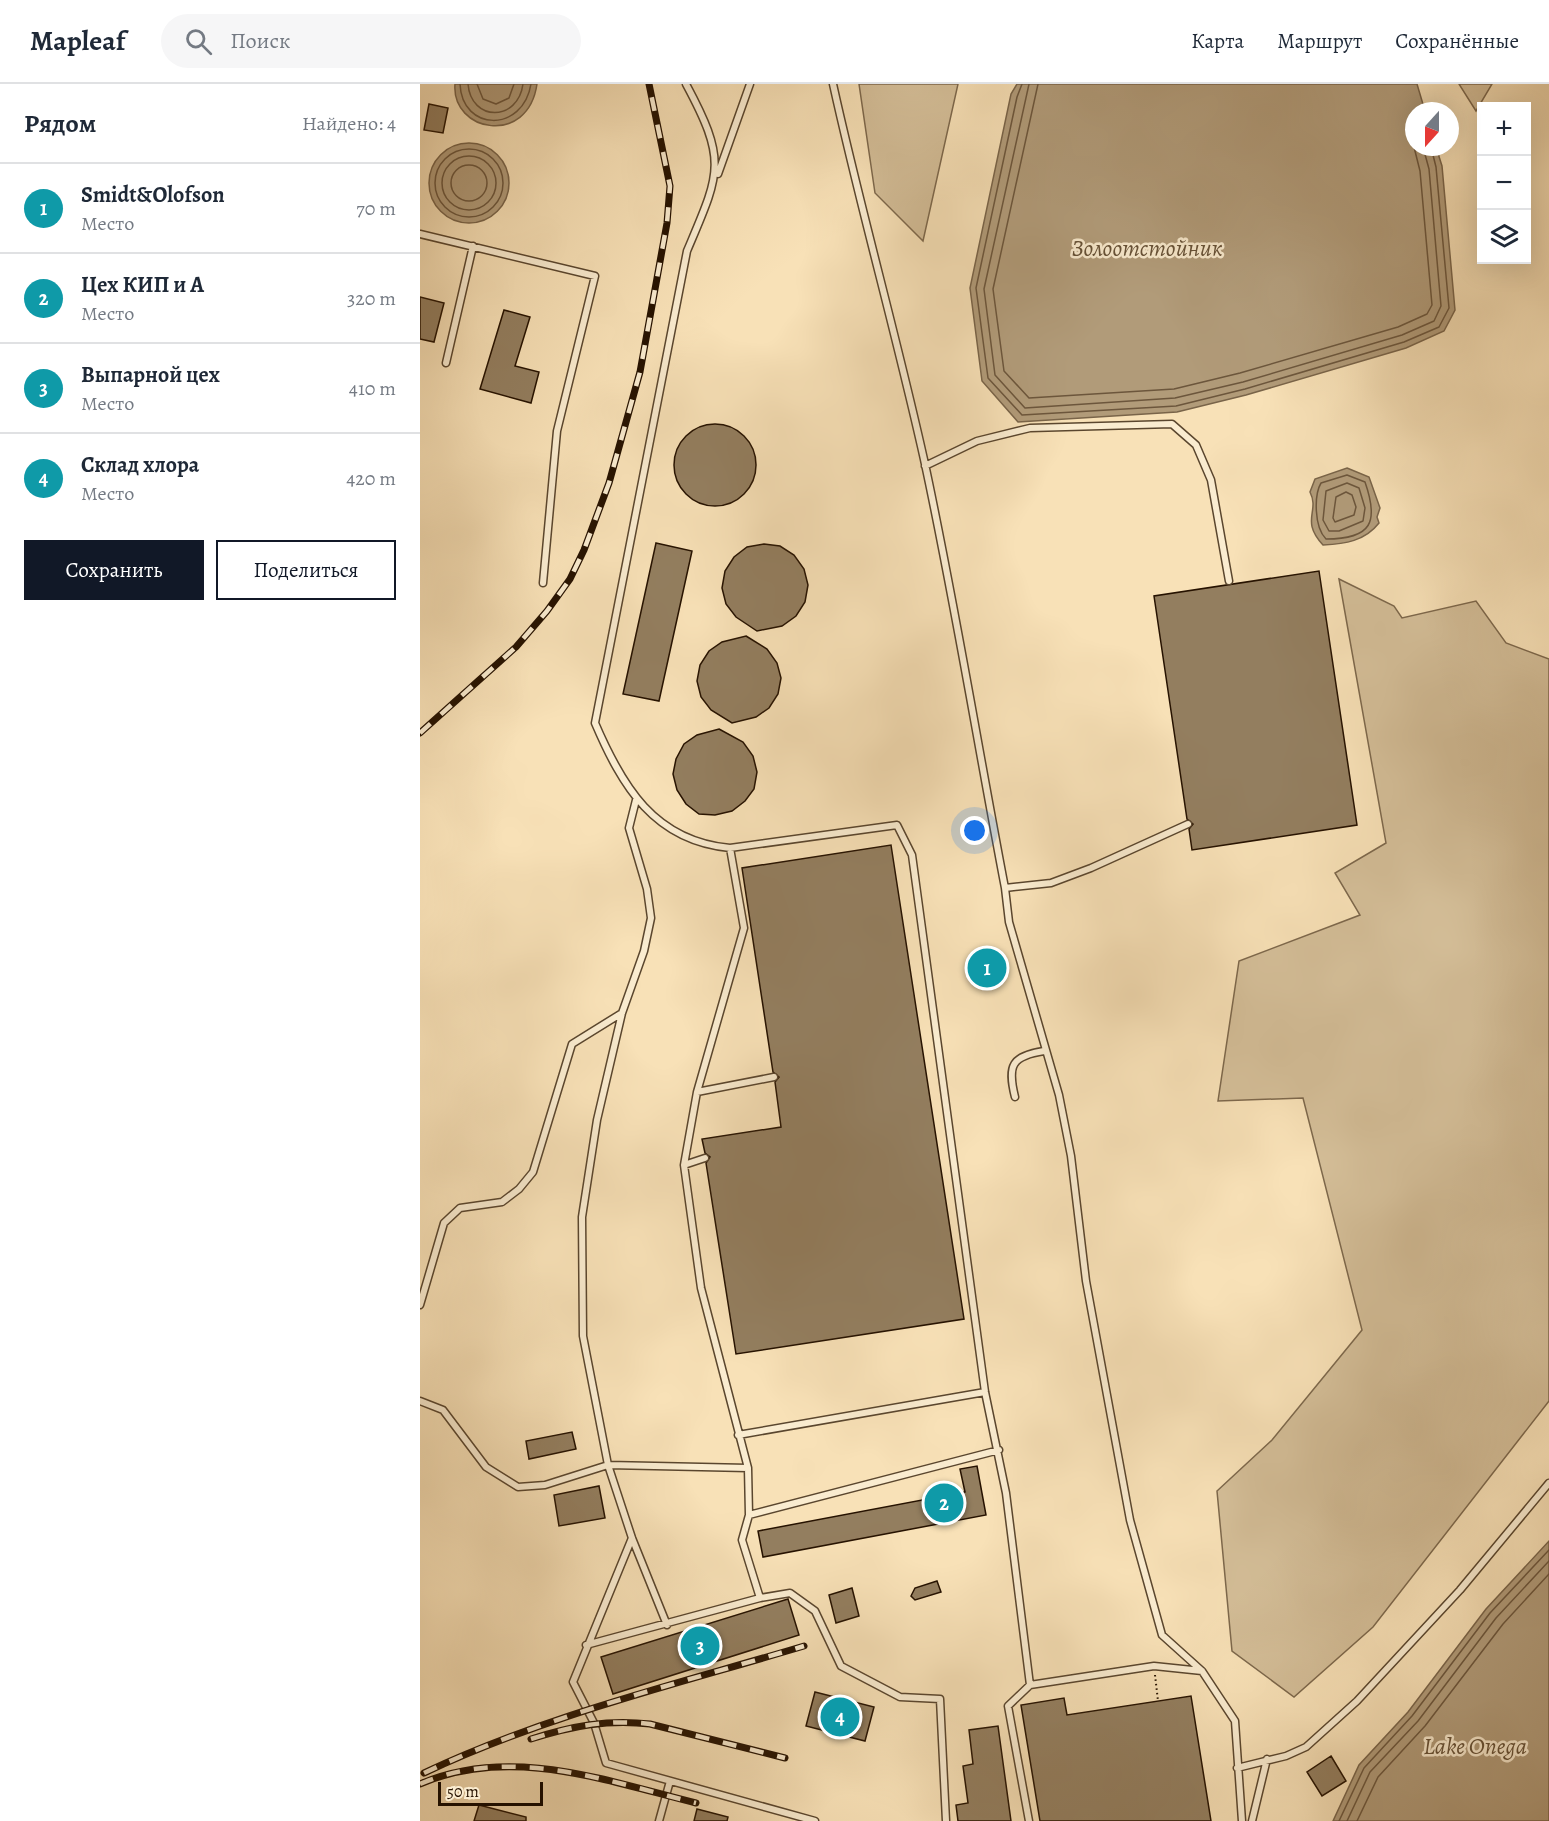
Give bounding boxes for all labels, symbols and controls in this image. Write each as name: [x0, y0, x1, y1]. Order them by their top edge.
search box: [161, 14, 581, 68]
text: Mapleaf: [30, 22, 125, 60]
icon: search: [182, 25, 215, 58]
text: Поиск: [230, 26, 290, 56]
text: Карта: [1191, 27, 1244, 55]
text: Маршрут: [1277, 27, 1362, 55]
text: Сохранённые: [1395, 27, 1519, 55]
north arrow: [1405, 102, 1459, 156]
map controls: [1477, 102, 1531, 264]
button: +: [1477, 102, 1531, 156]
text: Рядом: [24, 106, 96, 141]
text: Найдено: 4: [302, 110, 396, 137]
button: −: [1477, 156, 1531, 210]
text: Smidt&Olofson: [81, 180, 225, 210]
text: 1: [40, 195, 47, 222]
text: 70 m: [356, 195, 396, 222]
text: Место: [81, 210, 134, 237]
button: layers: [1477, 210, 1531, 264]
water label: Золоотстойник: [1071, 232, 1223, 264]
text: Цех КИП и А: [81, 270, 204, 300]
text: 2: [39, 285, 48, 312]
text: 320 m: [347, 285, 396, 312]
text: Место: [81, 300, 134, 327]
text: Выпарной цех: [81, 360, 220, 390]
text: 3: [39, 375, 48, 402]
text: 410 m: [349, 375, 396, 402]
text: Место: [81, 390, 134, 417]
text: Склад хлора: [81, 450, 199, 480]
text: 4: [39, 465, 48, 492]
text: 420 m: [346, 465, 396, 492]
text: Место: [81, 480, 134, 507]
button: Сохранить: [24, 540, 204, 600]
button: Поделиться: [216, 540, 396, 600]
your location: [960, 816, 989, 845]
pin: 1: [968, 946, 1006, 990]
pin: 2: [924, 1480, 964, 1526]
pin: 3: [680, 1624, 720, 1668]
pin: 4: [820, 1694, 860, 1740]
water label: Lake Onega: [1423, 1730, 1527, 1762]
scale bar: [438, 1779, 543, 1806]
text: 50 m: [447, 1781, 479, 1803]

